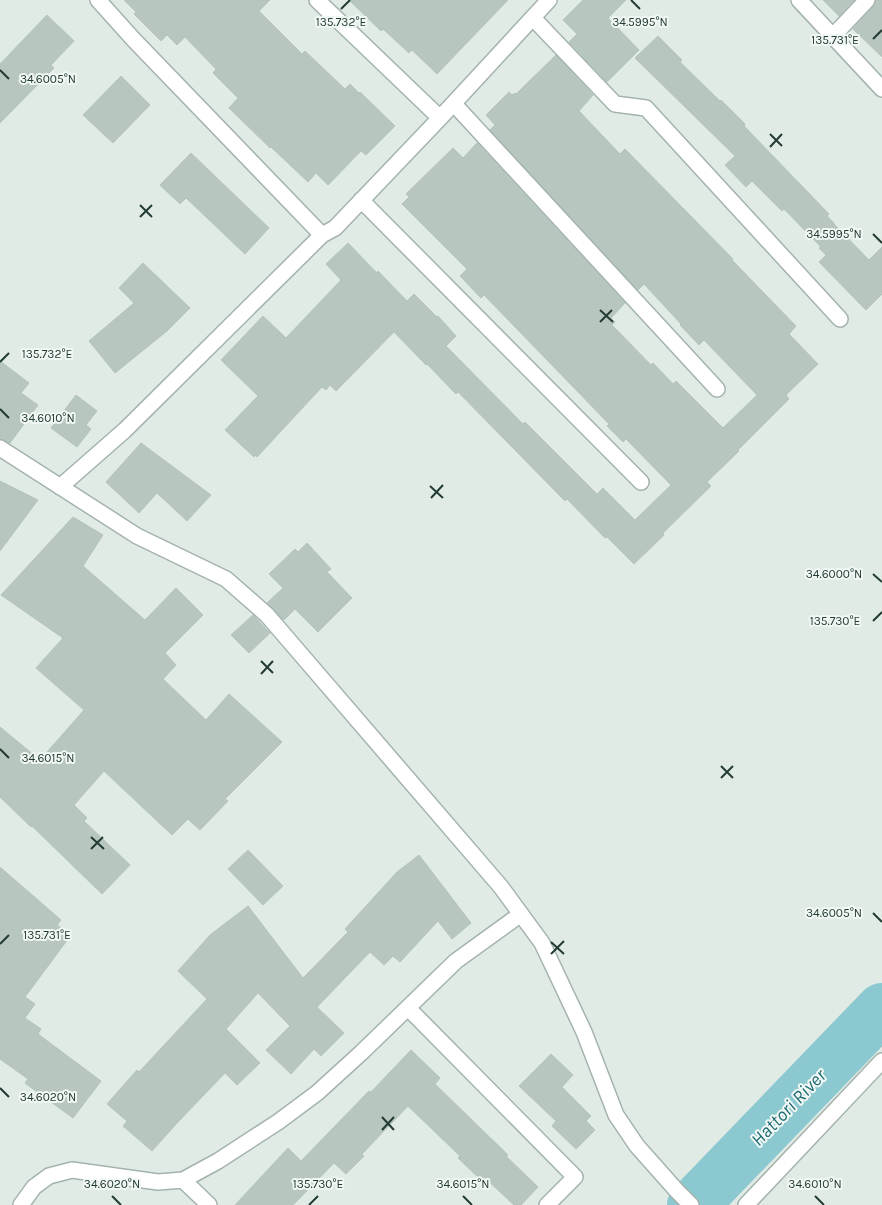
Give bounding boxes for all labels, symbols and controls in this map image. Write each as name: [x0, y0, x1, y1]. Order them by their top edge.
text: 135.732°E: [316, 15, 366, 29]
text: 34.5995°N: [612, 15, 668, 29]
text: 135.731°E: [811, 33, 859, 47]
text: 34.6005°N: [20, 72, 76, 86]
text: 34.5995°N: [806, 227, 862, 241]
text: 135.732°E: [22, 347, 72, 361]
text: 34.6010°N: [21, 411, 75, 425]
text: 34.6000°N: [806, 567, 862, 581]
text: 135.730°E: [810, 614, 860, 628]
text: 34.6015°N: [22, 751, 74, 765]
text: 34.6005°N: [806, 906, 862, 920]
text: 135.731°E: [23, 928, 71, 942]
water label: Hattori River: [747, 1064, 832, 1151]
text: 34.6020°N: [20, 1090, 76, 1104]
text: 34.6020°N: [84, 1177, 140, 1191]
text: 135.730°E: [293, 1177, 343, 1191]
text: 34.6015°N: [437, 1177, 489, 1191]
text: 34.6010°N: [788, 1177, 842, 1191]

